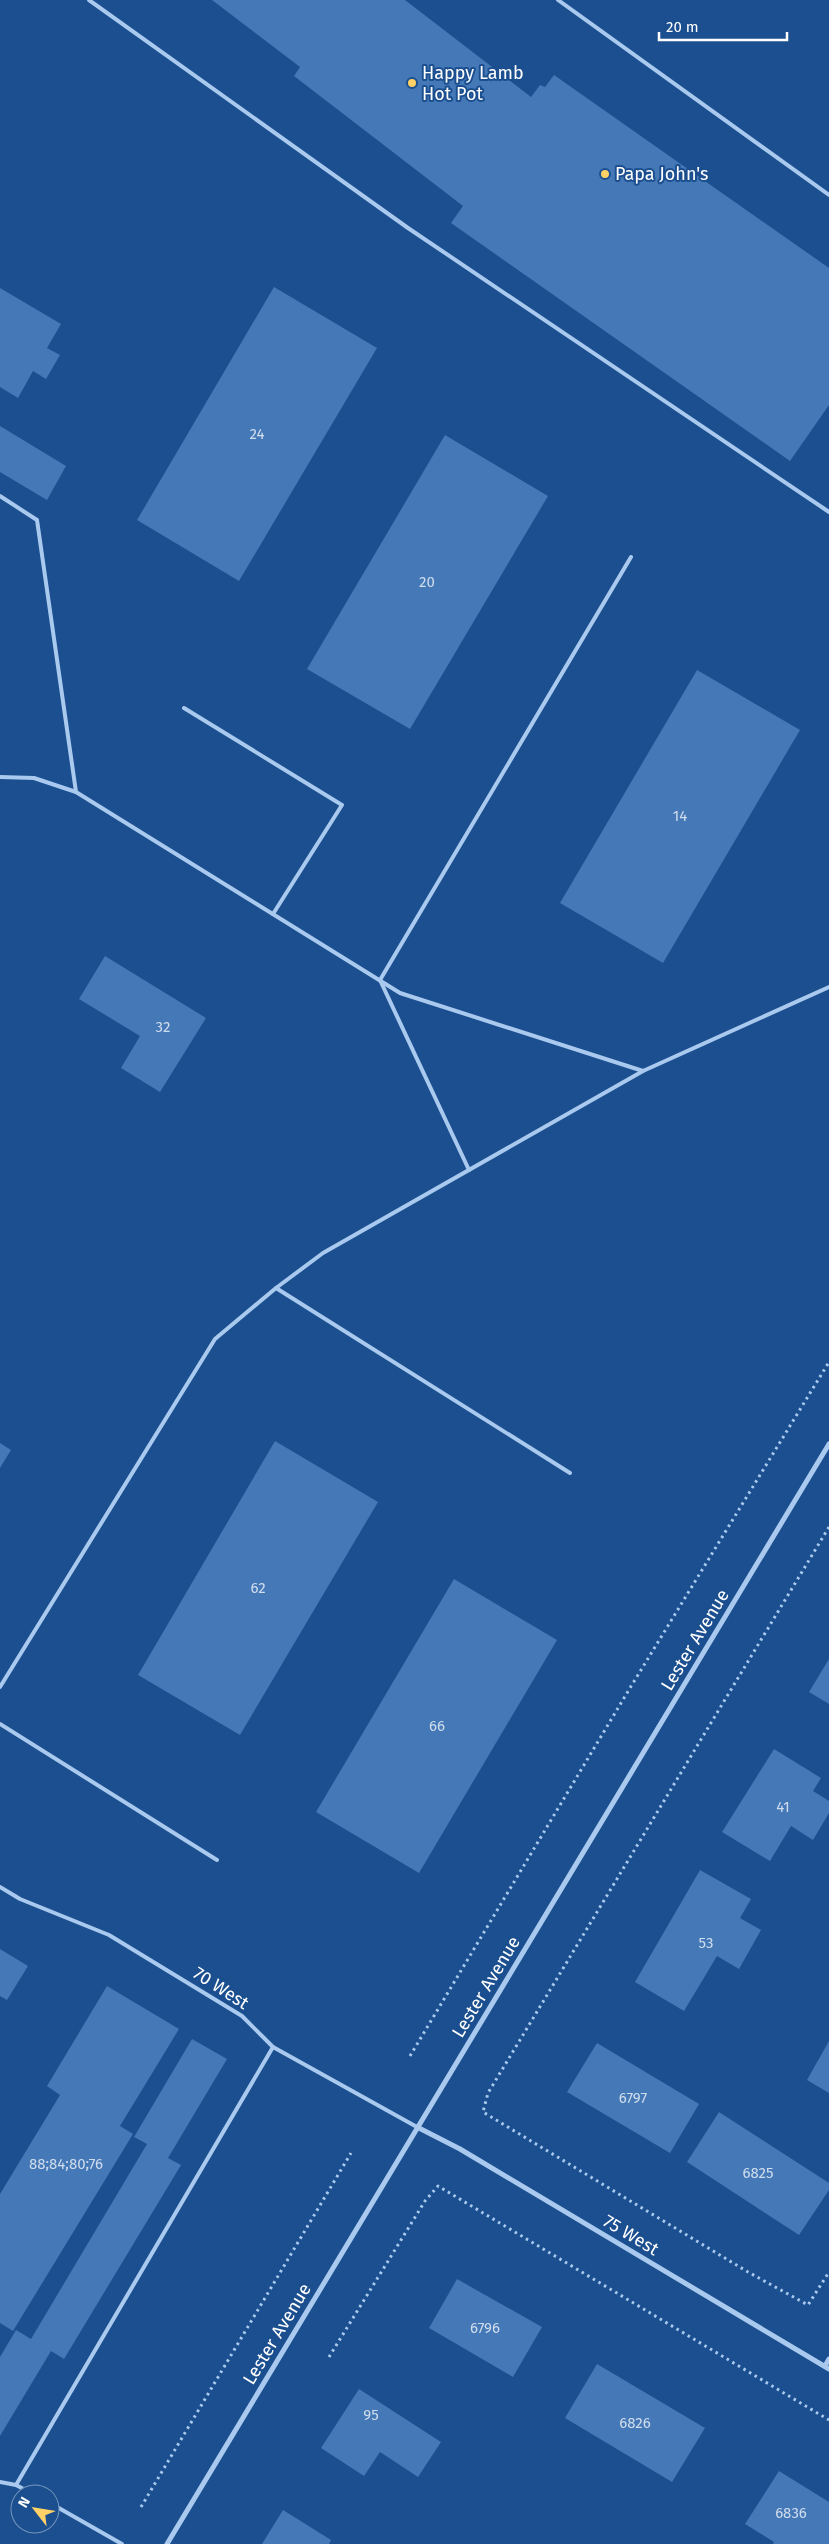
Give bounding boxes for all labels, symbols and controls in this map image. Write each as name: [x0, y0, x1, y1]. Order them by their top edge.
scale bar: [659, 10, 786, 42]
text: 20 m: [666, 18, 699, 36]
place label: Happy Lamb Hot Pot: [422, 62, 524, 105]
marker: Happy Lamb Hot Pot: [406, 77, 418, 89]
place label: Papa John's: [615, 163, 708, 185]
marker: Papa John's: [599, 168, 611, 180]
house number: 24: [249, 425, 265, 443]
house number: 20: [419, 573, 435, 591]
house number: 14: [673, 807, 687, 825]
house number: 32: [156, 1018, 170, 1036]
house number: 62: [250, 1579, 266, 1597]
street label: Lester Avenue: [656, 1585, 734, 1695]
house number: 66: [429, 1717, 445, 1735]
house number: 41: [776, 1798, 790, 1816]
street label: Lester Avenue: [447, 1932, 525, 2042]
house number: 53: [699, 1934, 713, 1952]
street label: 70 West: [189, 1962, 253, 2014]
house number: 6797: [619, 2089, 647, 2107]
house number: 88;84;80;76: [29, 2155, 103, 2173]
house number: 6825: [742, 2164, 774, 2182]
street label: 75 West: [599, 2210, 663, 2260]
street label: Lester Avenue: [238, 2279, 316, 2389]
house number: 6796: [470, 2319, 500, 2337]
house number: 95: [363, 2406, 379, 2424]
house number: 6826: [619, 2414, 651, 2432]
north arrow: [10, 2484, 60, 2534]
text: N: [15, 2494, 34, 2511]
house number: 6836: [775, 2504, 807, 2522]

